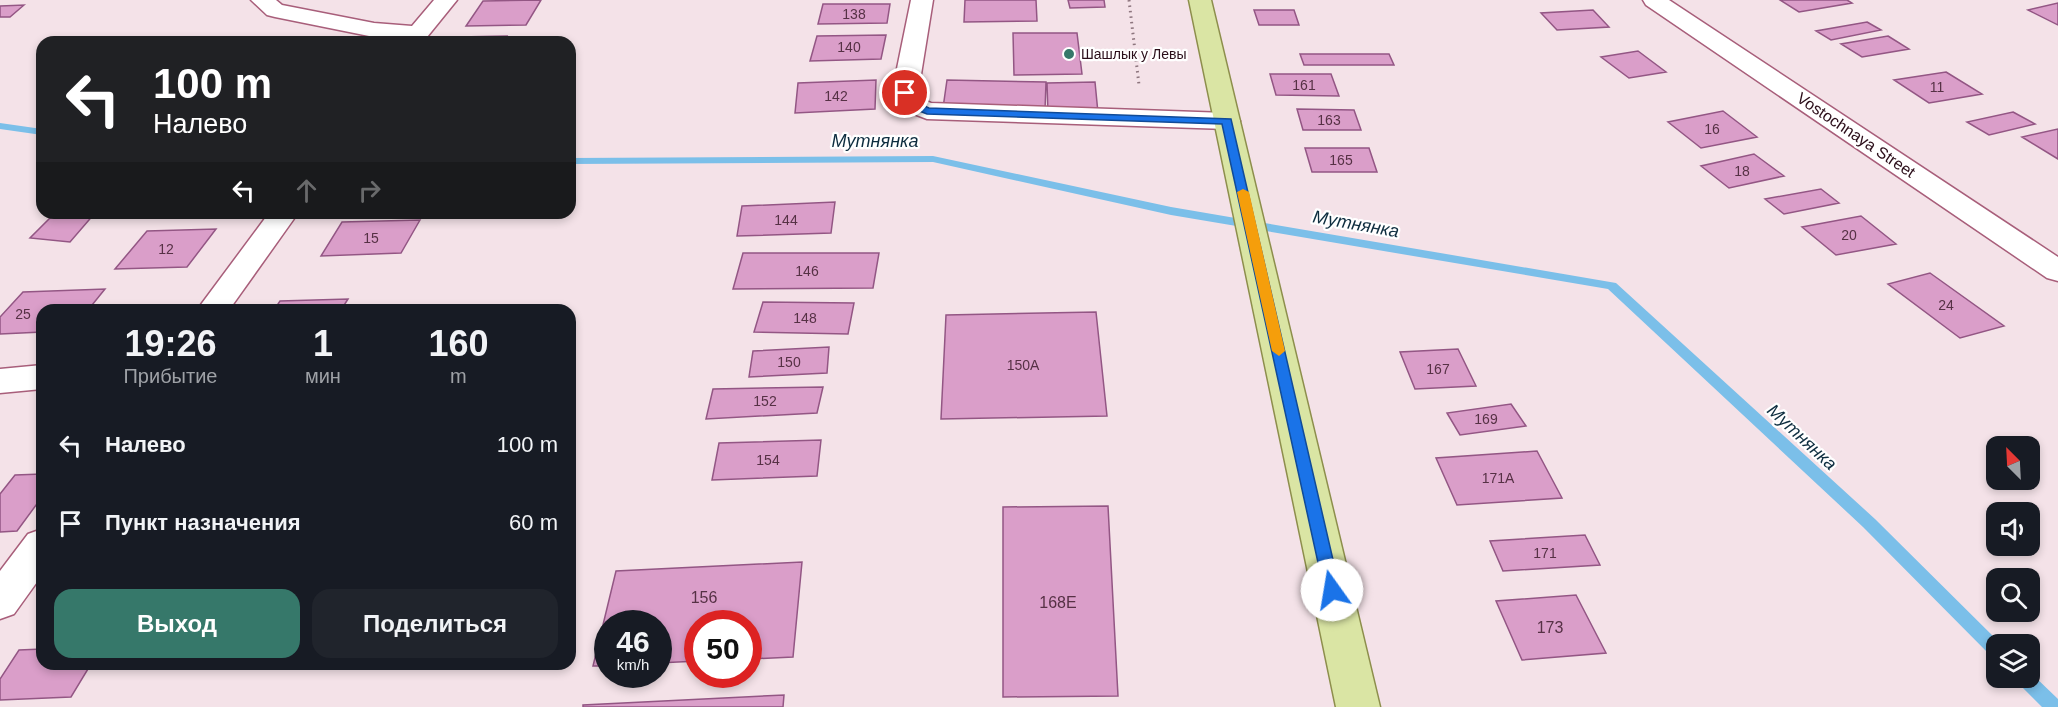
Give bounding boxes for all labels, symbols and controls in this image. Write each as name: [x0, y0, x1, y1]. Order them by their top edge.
house number: 138: [842, 6, 866, 22]
house number: 140: [837, 39, 861, 55]
place label: Шашлык у Левы: [1081, 46, 1186, 62]
marker: Шашлык у Левы: [1062, 47, 1076, 61]
icon: left: [54, 60, 132, 138]
text: 100 m: [153, 60, 272, 107]
pin: [879, 67, 930, 118]
icon: arrive: [888, 76, 921, 109]
house number: 161: [1292, 77, 1316, 93]
house number: 11: [1930, 79, 1944, 95]
house number: 142: [824, 88, 848, 104]
street label: Vostochnaya Street: [1794, 89, 1919, 181]
text: Налево: [153, 109, 247, 139]
house number: 163: [1317, 112, 1341, 128]
house number: 16: [1704, 121, 1720, 137]
water label: Мутнянка: [831, 131, 919, 151]
house number: 165: [1329, 152, 1353, 168]
house number: 18: [1734, 163, 1750, 179]
icon: left: [227, 174, 260, 207]
icon: ahead: [290, 174, 323, 207]
icon: right: [353, 174, 386, 207]
water label: Мутнянка: [1311, 207, 1401, 241]
house number: 144: [774, 212, 798, 228]
house number: 20: [1841, 227, 1857, 243]
house number: 15: [363, 230, 379, 246]
house number: 12: [158, 241, 174, 257]
house number: 146: [795, 263, 819, 279]
house number: 24: [1938, 297, 1954, 313]
house number: 25: [15, 306, 31, 322]
house number: 148: [793, 310, 817, 326]
text: 19:26: [124, 323, 217, 364]
text: 1: [313, 323, 333, 364]
text: 160: [428, 323, 488, 364]
house number: 150: [777, 354, 801, 370]
house number: 150А: [1007, 357, 1040, 373]
house number: 167: [1426, 361, 1450, 377]
text: Прибытие: [123, 365, 217, 387]
text: мин: [305, 365, 341, 387]
text: m: [450, 365, 467, 387]
house number: 152: [753, 393, 777, 409]
water label: Мутнянка: [1763, 400, 1841, 474]
house number: 169: [1474, 411, 1498, 427]
icon: left: [54, 429, 87, 462]
text: Налево: [105, 432, 186, 457]
text: 100 m: [497, 432, 558, 457]
north arrow: [1986, 436, 2040, 490]
map controls: [1986, 436, 2040, 688]
house number: 154: [756, 452, 780, 468]
house number: 171А: [1482, 470, 1515, 486]
button: sound: [1986, 502, 2040, 556]
icon: arrive: [54, 507, 87, 540]
text: Пункт назначения: [105, 510, 301, 535]
text: 60 m: [509, 510, 558, 535]
house number: 171: [1533, 545, 1557, 561]
position arrow: [1300, 558, 1364, 622]
button: search: [1986, 568, 2040, 622]
button: Выход: [54, 589, 300, 658]
button: Поделиться: [312, 589, 558, 658]
house number: 156: [691, 589, 717, 606]
house number: 168Е: [1039, 594, 1077, 611]
speed limit sign: 50: [684, 610, 762, 688]
house number: 173: [1537, 619, 1563, 636]
text: 46: [616, 625, 650, 658]
button: layers: [1986, 634, 2040, 688]
text: km/h: [617, 656, 649, 673]

